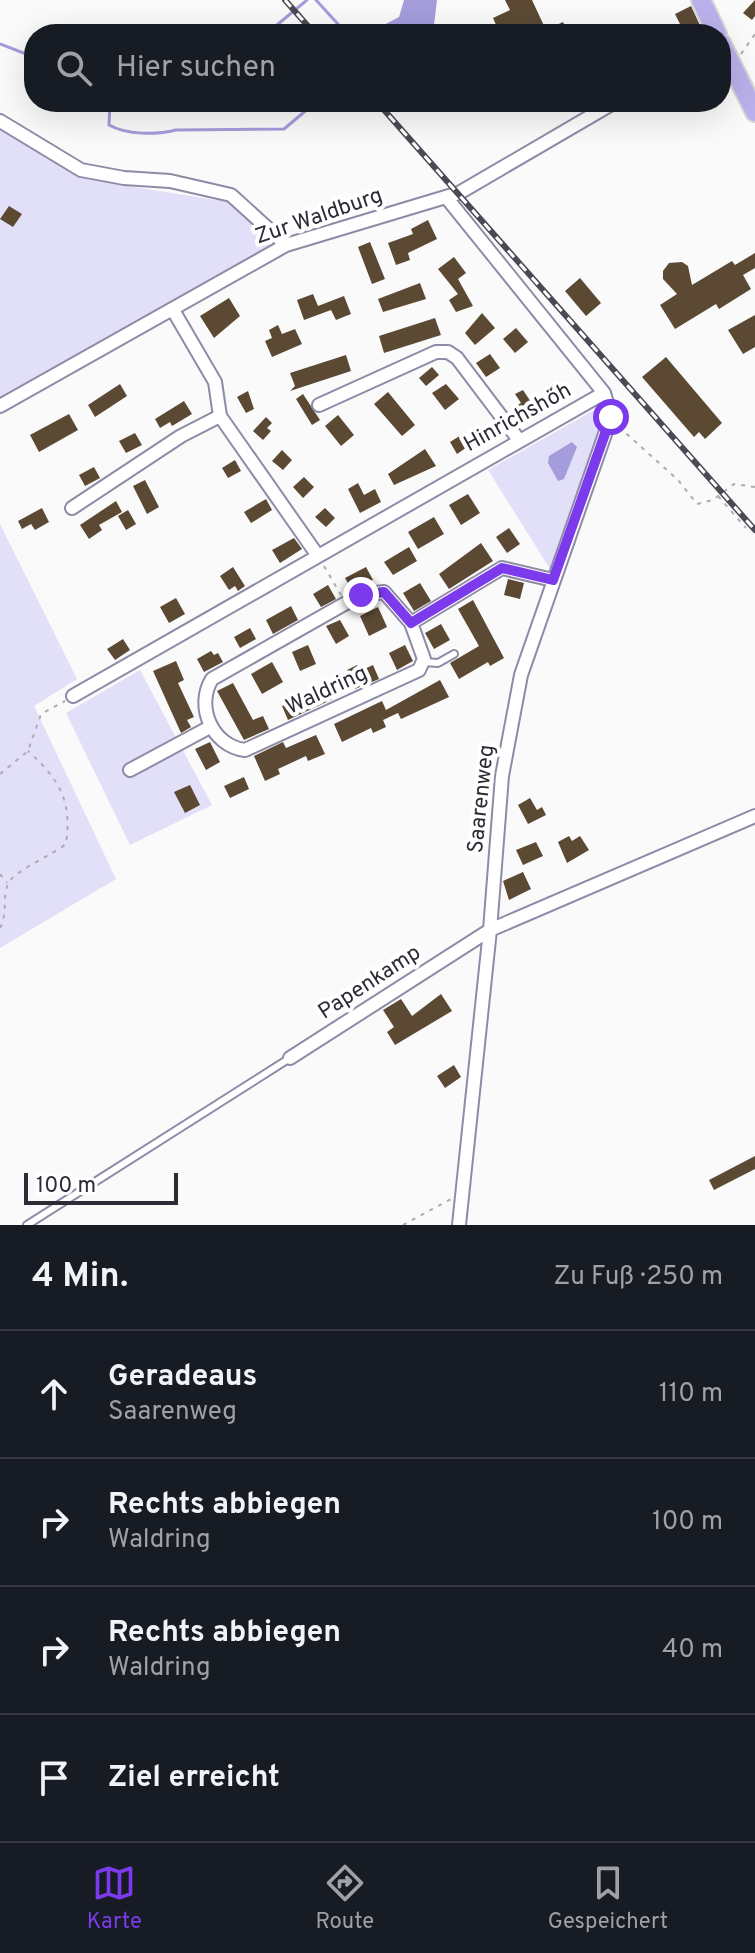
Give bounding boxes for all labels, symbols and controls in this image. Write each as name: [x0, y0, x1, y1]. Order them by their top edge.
search box: [24, 24, 731, 112]
icon: search: [52, 46, 96, 90]
text: Hier suchen: [116, 50, 276, 87]
street label: Zur Waldburg: [252, 183, 386, 251]
street label: Hinrichshöh: [459, 377, 577, 459]
route start: [593, 399, 629, 435]
route end: [343, 577, 379, 613]
street label: Waldring: [282, 660, 372, 722]
street label: Saarenweg: [463, 743, 501, 855]
street label: Papenkamp: [314, 940, 426, 1026]
scale bar: [24, 1169, 178, 1205]
text: 100 m: [36, 1173, 96, 1200]
text: 4 Min.: [32, 1256, 128, 1299]
text: Zu Fuß · 250 m: [553, 1261, 723, 1294]
text: Geradeaus: [108, 1359, 257, 1396]
icon: ahead: [32, 1372, 76, 1416]
text: 110 m: [659, 1378, 723, 1411]
text: Saarenweg: [108, 1396, 237, 1429]
text: Rechts abbiegen: [108, 1487, 341, 1524]
icon: right: [32, 1500, 76, 1544]
text: 100 m: [652, 1506, 723, 1539]
text: Waldring: [108, 1524, 211, 1557]
text: Rechts abbiegen: [108, 1615, 341, 1652]
icon: right: [32, 1628, 76, 1672]
text: 40 m: [662, 1634, 723, 1667]
text: Waldring: [108, 1652, 211, 1685]
icon: arrive: [32, 1756, 76, 1800]
text: Ziel erreicht: [108, 1760, 280, 1797]
tab: Karte: [87, 1861, 142, 1936]
tab: Route: [315, 1861, 374, 1936]
tab: Gespeichert: [548, 1861, 668, 1936]

